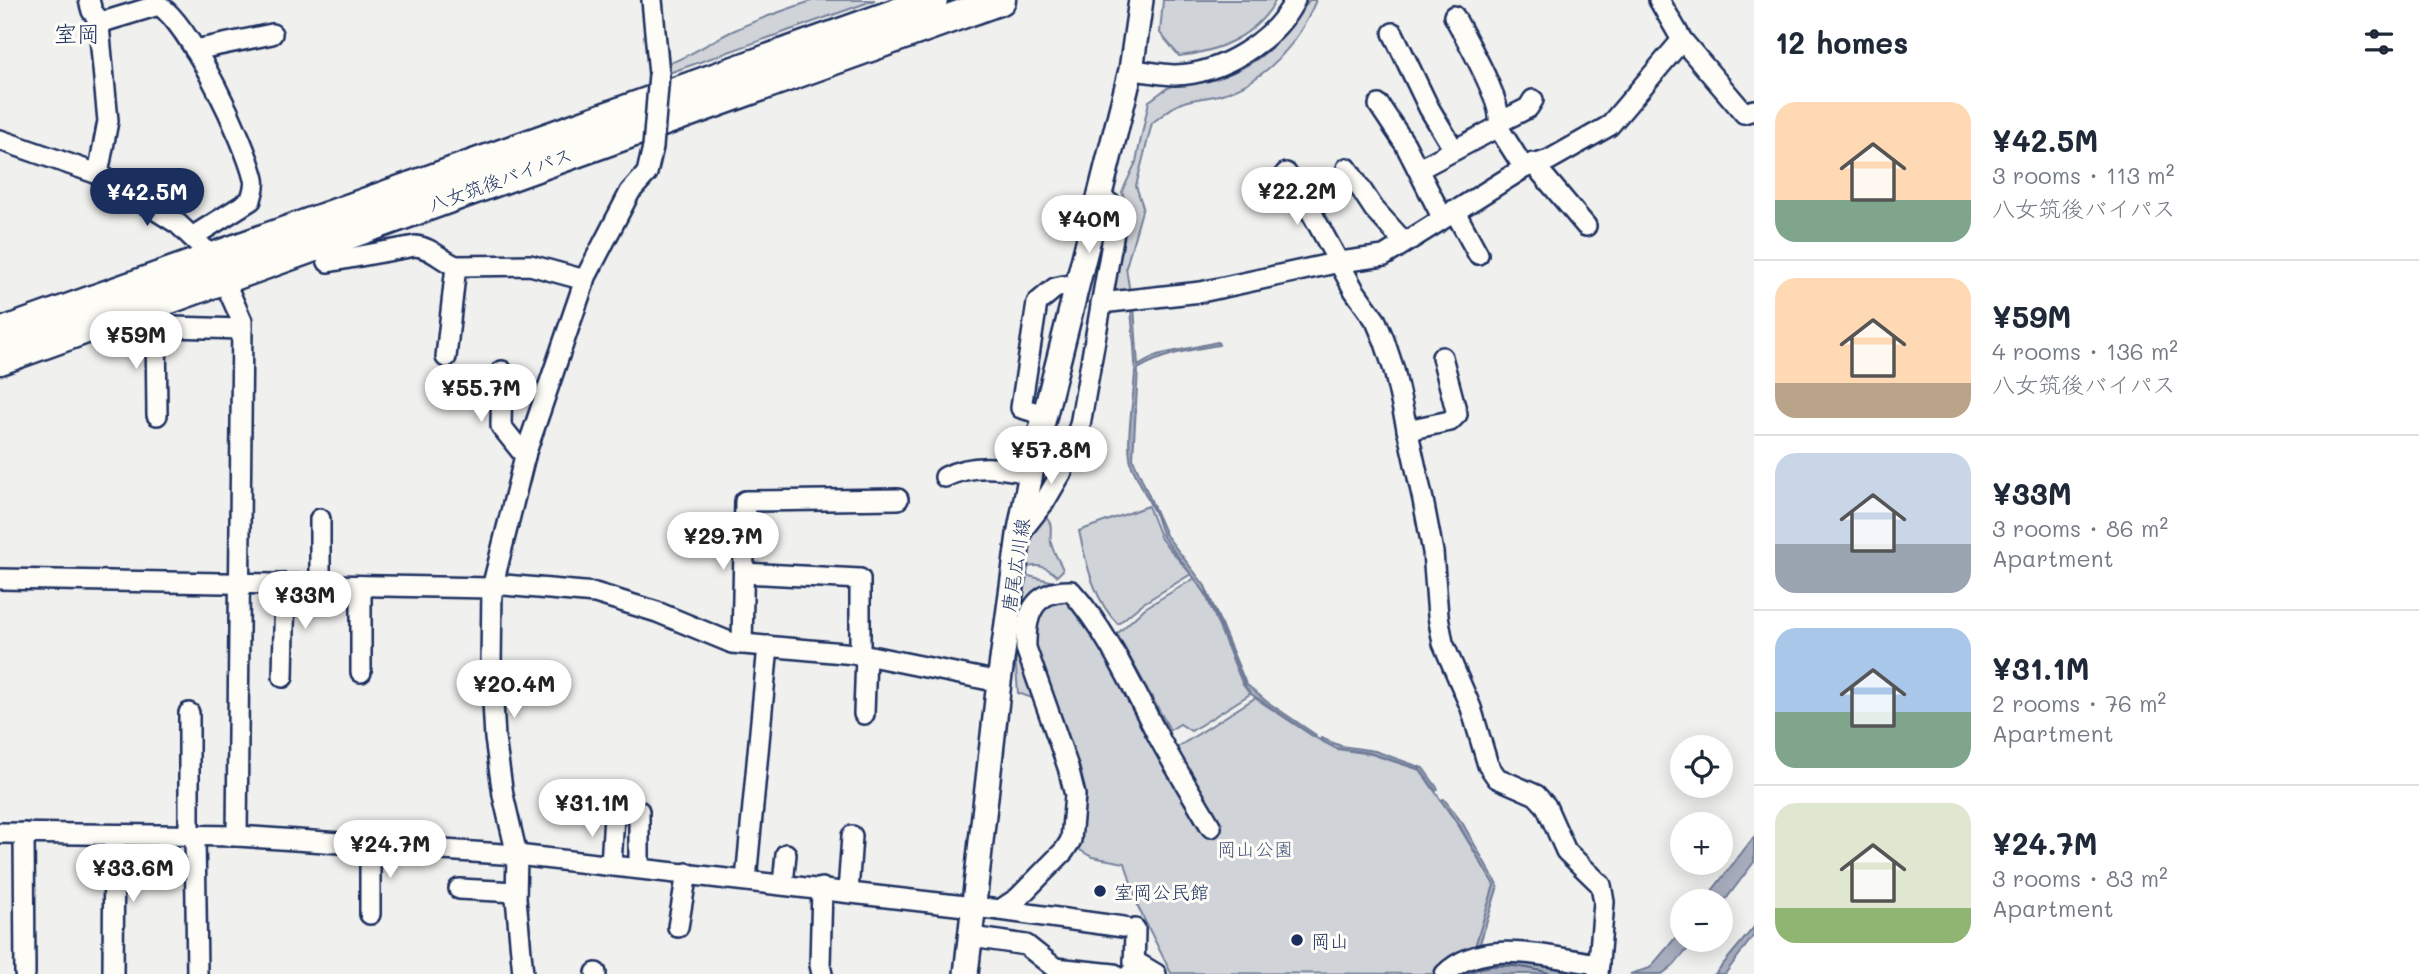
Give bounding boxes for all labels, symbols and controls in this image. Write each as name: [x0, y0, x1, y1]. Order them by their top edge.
district label: 室岡: [54, 18, 100, 48]
text: 12 homes: [1775, 22, 1908, 62]
icon: filters: [2360, 23, 2398, 61]
text: ¥42.5M: [1992, 120, 2098, 160]
icon: home: [1831, 130, 1915, 214]
street label: 八女筑後バイパス: [424, 141, 576, 217]
text: 3 rooms · 113 m²: [1992, 160, 2174, 190]
pin: ¥42.5M: [90, 168, 204, 228]
pin: ¥22.2M: [1240, 168, 1354, 227]
text: ¥22.2M: [1257, 175, 1337, 205]
text: ¥42.5M: [106, 176, 188, 206]
text: 八女筑後バイパス: [1992, 193, 2176, 223]
pin: ¥40M: [1048, 196, 1130, 255]
text: ¥40M: [1057, 203, 1121, 233]
text: ¥59M: [1992, 296, 2071, 336]
icon: home: [1831, 306, 1915, 390]
pin: ¥59M: [95, 312, 177, 371]
text: ¥59M: [106, 319, 166, 349]
text: 4 rooms · 136 m²: [1992, 336, 2178, 366]
pin: ¥55.7M: [424, 364, 538, 424]
text: 八女筑後バイパス: [1992, 369, 2176, 399]
text: ¥55.7M: [441, 372, 521, 402]
pin: ¥57.8M: [994, 426, 1108, 486]
text: ¥57.8M: [1010, 434, 1092, 464]
text: ¥33M: [1992, 473, 2072, 513]
icon: home: [1831, 481, 1915, 565]
pin: ¥29.7M: [666, 512, 780, 572]
text: 3 rooms · 86 m²: [1992, 513, 2168, 543]
street label: 唐尾広川線: [995, 516, 1035, 614]
text: ¥29.7M: [683, 520, 763, 550]
text: Apartment: [1992, 543, 2114, 573]
pin: ¥33M: [264, 572, 346, 631]
text: ¥33M: [274, 579, 336, 609]
text: ¥31.1M: [1992, 648, 2090, 688]
icon: home: [1831, 656, 1915, 740]
pin: ¥20.4M: [457, 660, 571, 720]
text: ¥20.4M: [473, 668, 555, 698]
text: 2 rooms · 76 m²: [1992, 688, 2166, 718]
text: Apartment: [1992, 718, 2114, 748]
map controls: [1670, 735, 1733, 952]
button: locate: [1670, 735, 1733, 798]
pin: ¥31.1M: [535, 780, 649, 839]
text: ¥31.1M: [555, 787, 629, 817]
button: +: [1670, 812, 1733, 875]
pin: ¥24.7M: [333, 820, 447, 880]
text: ¥24.7M: [1992, 823, 2098, 863]
text: ¥24.7M: [349, 828, 431, 858]
icon: home: [1831, 831, 1915, 915]
park label: 岡山公園: [1217, 836, 1293, 861]
pin: ¥33.6M: [76, 844, 190, 904]
text: ¥33.6M: [92, 852, 174, 882]
text: 3 rooms · 83 m²: [1992, 863, 2168, 893]
place label: 室岡公民館: [1114, 879, 1209, 904]
marker: 室岡公民館: [1092, 883, 1108, 899]
button: −: [1670, 889, 1733, 952]
text: Apartment: [1992, 893, 2114, 923]
place label: 岡山: [1311, 928, 1349, 953]
marker: 岡山: [1289, 932, 1305, 948]

